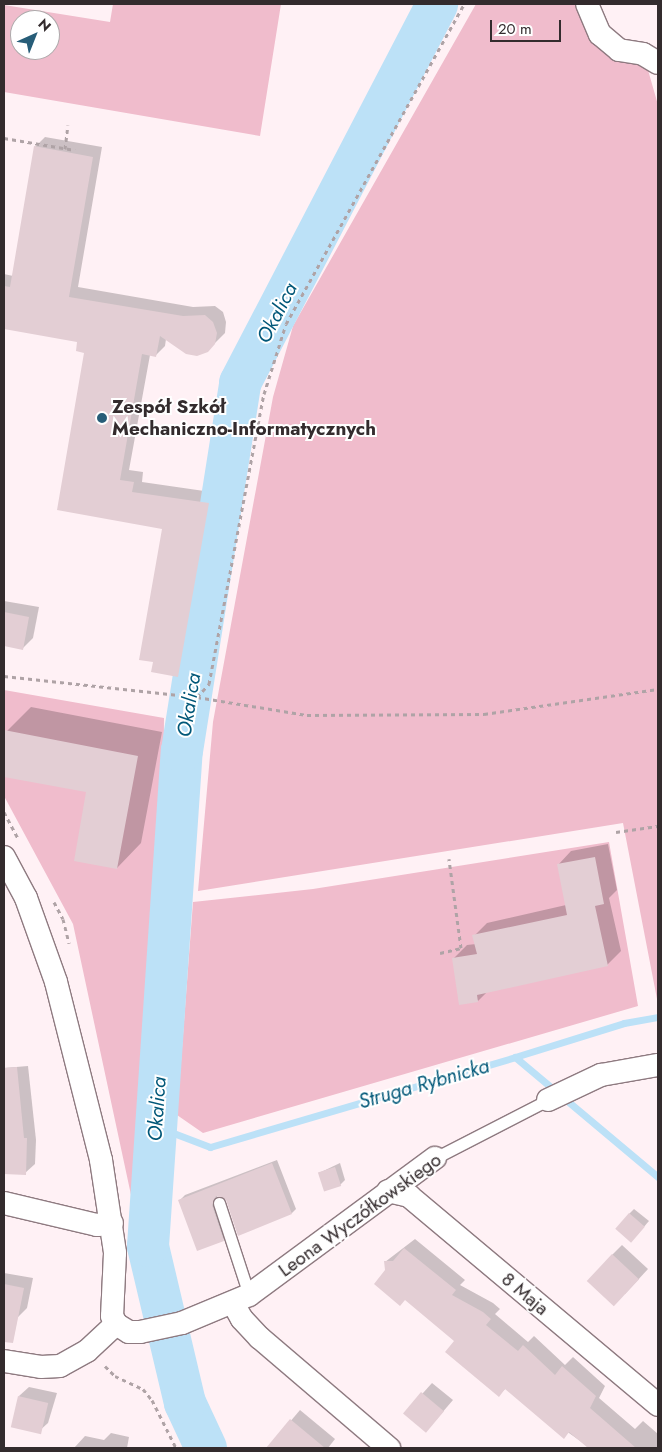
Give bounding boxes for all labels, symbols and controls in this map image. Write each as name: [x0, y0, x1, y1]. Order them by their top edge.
north arrow: [10, 10, 60, 60]
scale bar: [492, 10, 563, 42]
text: N: [34, 14, 56, 36]
text: 20 m: [498, 18, 532, 40]
water label: Okalica: [252, 279, 302, 347]
place label: Zespół Szkół Mechaniczno-Informatycznych: [112, 396, 376, 440]
marker: Zespół Szkół Mechaniczno-Informatycznych: [96, 412, 108, 424]
water label: Okalica: [172, 671, 206, 739]
water label: Struga Rybnicka: [356, 1054, 492, 1114]
water label: Okalica: [143, 1076, 171, 1142]
street label: Leona Wyczółkowskiego: [274, 1148, 446, 1282]
street label: 8 Maja: [497, 1268, 553, 1320]

